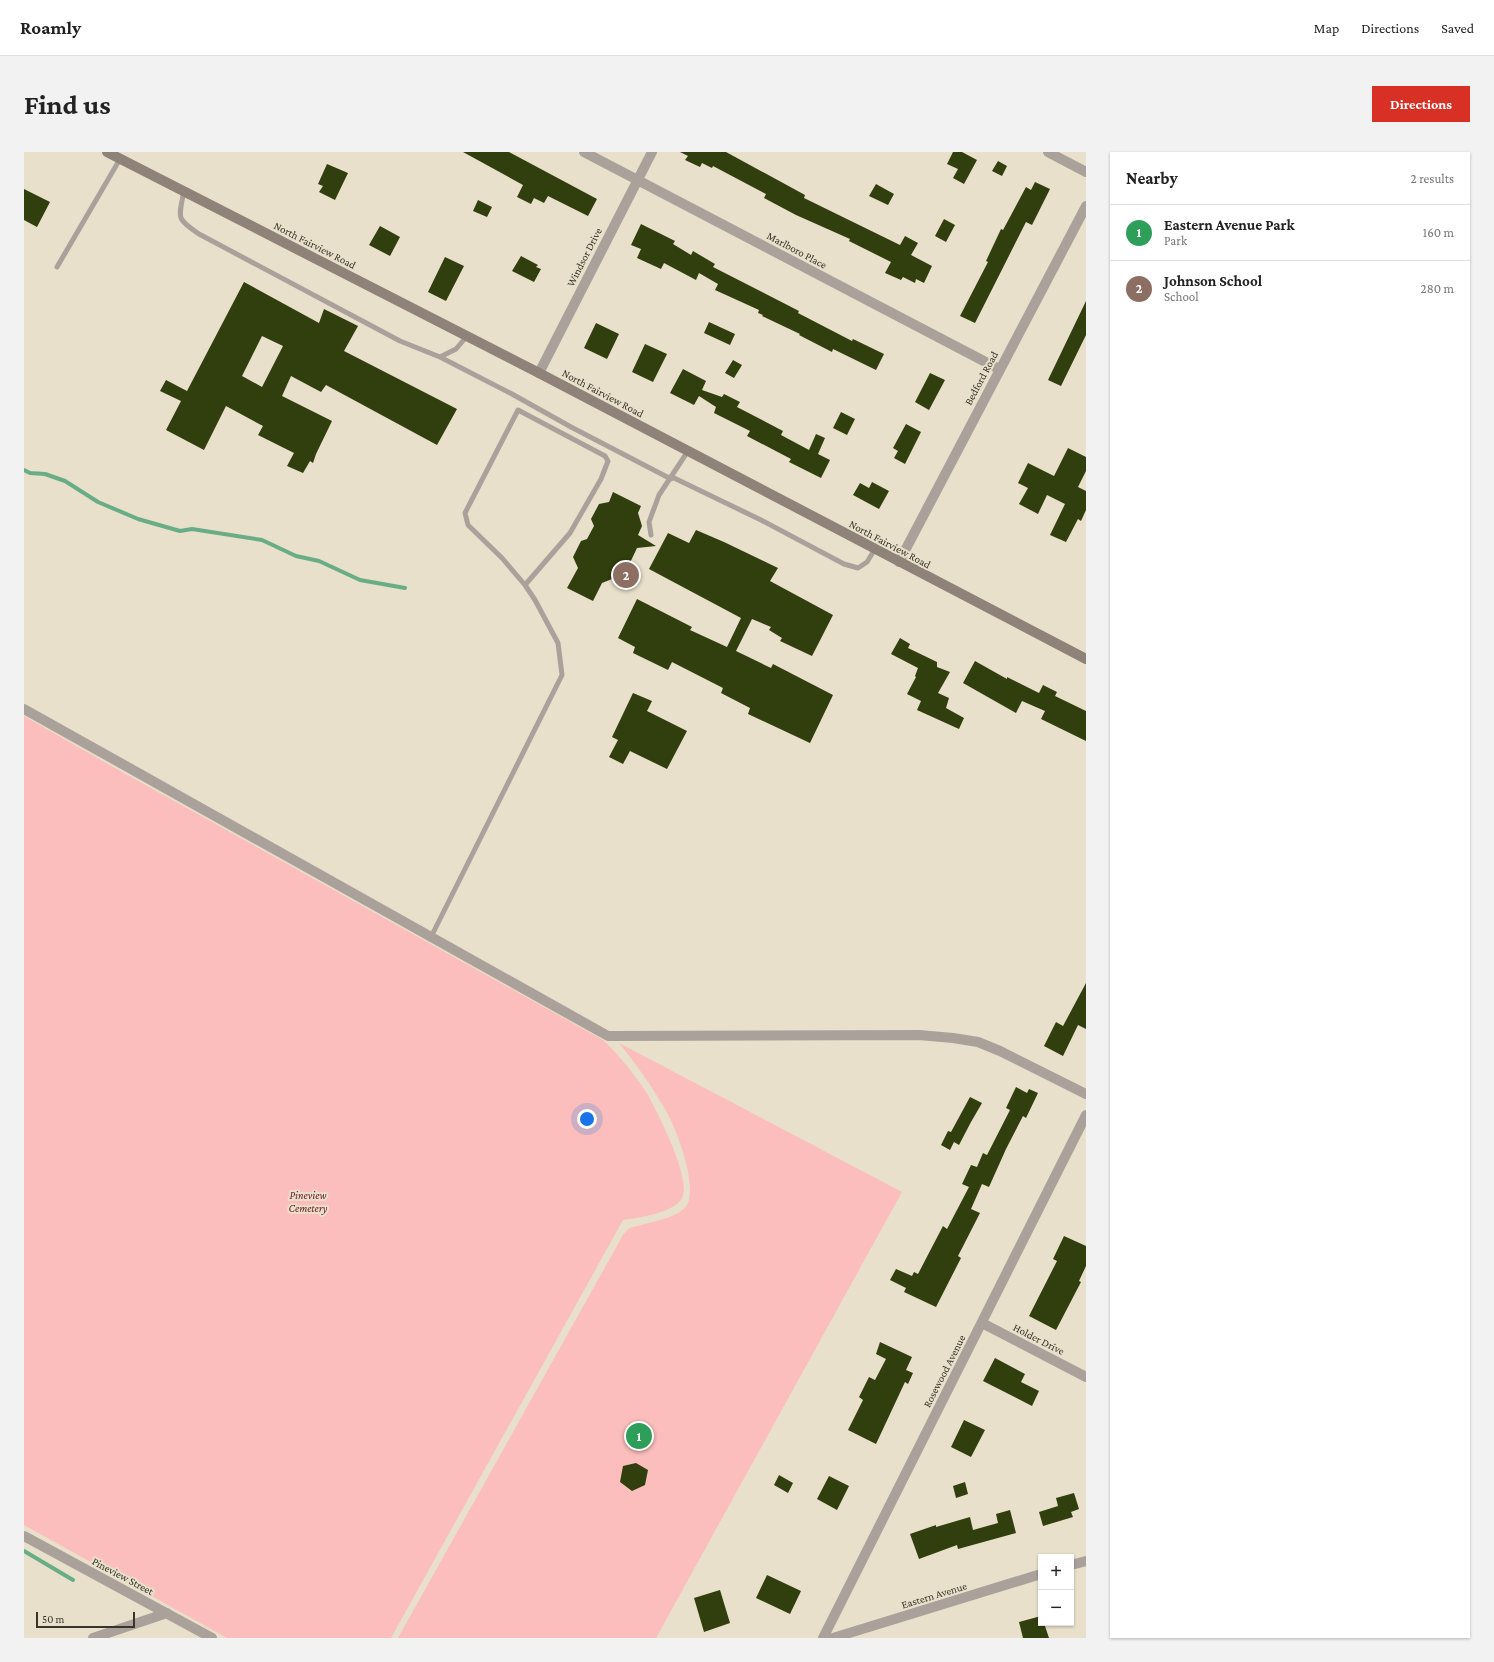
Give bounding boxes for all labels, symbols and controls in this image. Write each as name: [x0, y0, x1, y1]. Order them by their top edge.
text: Roamly: [20, 17, 81, 38]
text: Map: [1314, 20, 1339, 36]
text: Directions: [1361, 20, 1419, 36]
text: Saved: [1441, 20, 1474, 36]
button: Directions: [1372, 86, 1470, 122]
text: Find us: [24, 89, 111, 120]
text: Nearby: [1126, 169, 1178, 188]
text: 2 results: [1411, 171, 1454, 186]
text: Eastern Avenue Park: [1164, 217, 1295, 233]
street label: North Fairview Road: [272, 219, 358, 271]
text: 1: [1137, 225, 1141, 240]
text: 160 m: [1423, 225, 1454, 240]
street label: Windsor Drive: [564, 226, 604, 288]
street label: Marlboro Place: [765, 229, 829, 271]
text: Park: [1164, 233, 1187, 248]
text: Johnson School: [1164, 273, 1262, 289]
text: 2: [1136, 281, 1142, 296]
text: 280 m: [1421, 281, 1454, 296]
text: School: [1164, 289, 1199, 304]
street label: Bedford Road: [962, 349, 1000, 407]
street label: North Fairview Road: [560, 366, 646, 420]
street label: North Fairview Road: [847, 517, 933, 571]
pin: 2: [613, 560, 639, 590]
your location: [577, 1109, 597, 1129]
park label: Pineview Cemetery: [289, 1189, 328, 1215]
street label: Holder Drive: [1011, 1321, 1067, 1357]
street label: Rosewood Avenue: [921, 1333, 968, 1409]
pin: 1: [626, 1421, 652, 1451]
map controls: [1038, 1554, 1074, 1626]
button: +: [1038, 1554, 1074, 1590]
street label: Pineview Street: [90, 1555, 156, 1597]
street label: Eastern Avenue: [900, 1579, 968, 1611]
button: −: [1038, 1590, 1074, 1626]
scale bar: [36, 1610, 135, 1629]
text: 50 m: [42, 1613, 64, 1625]

